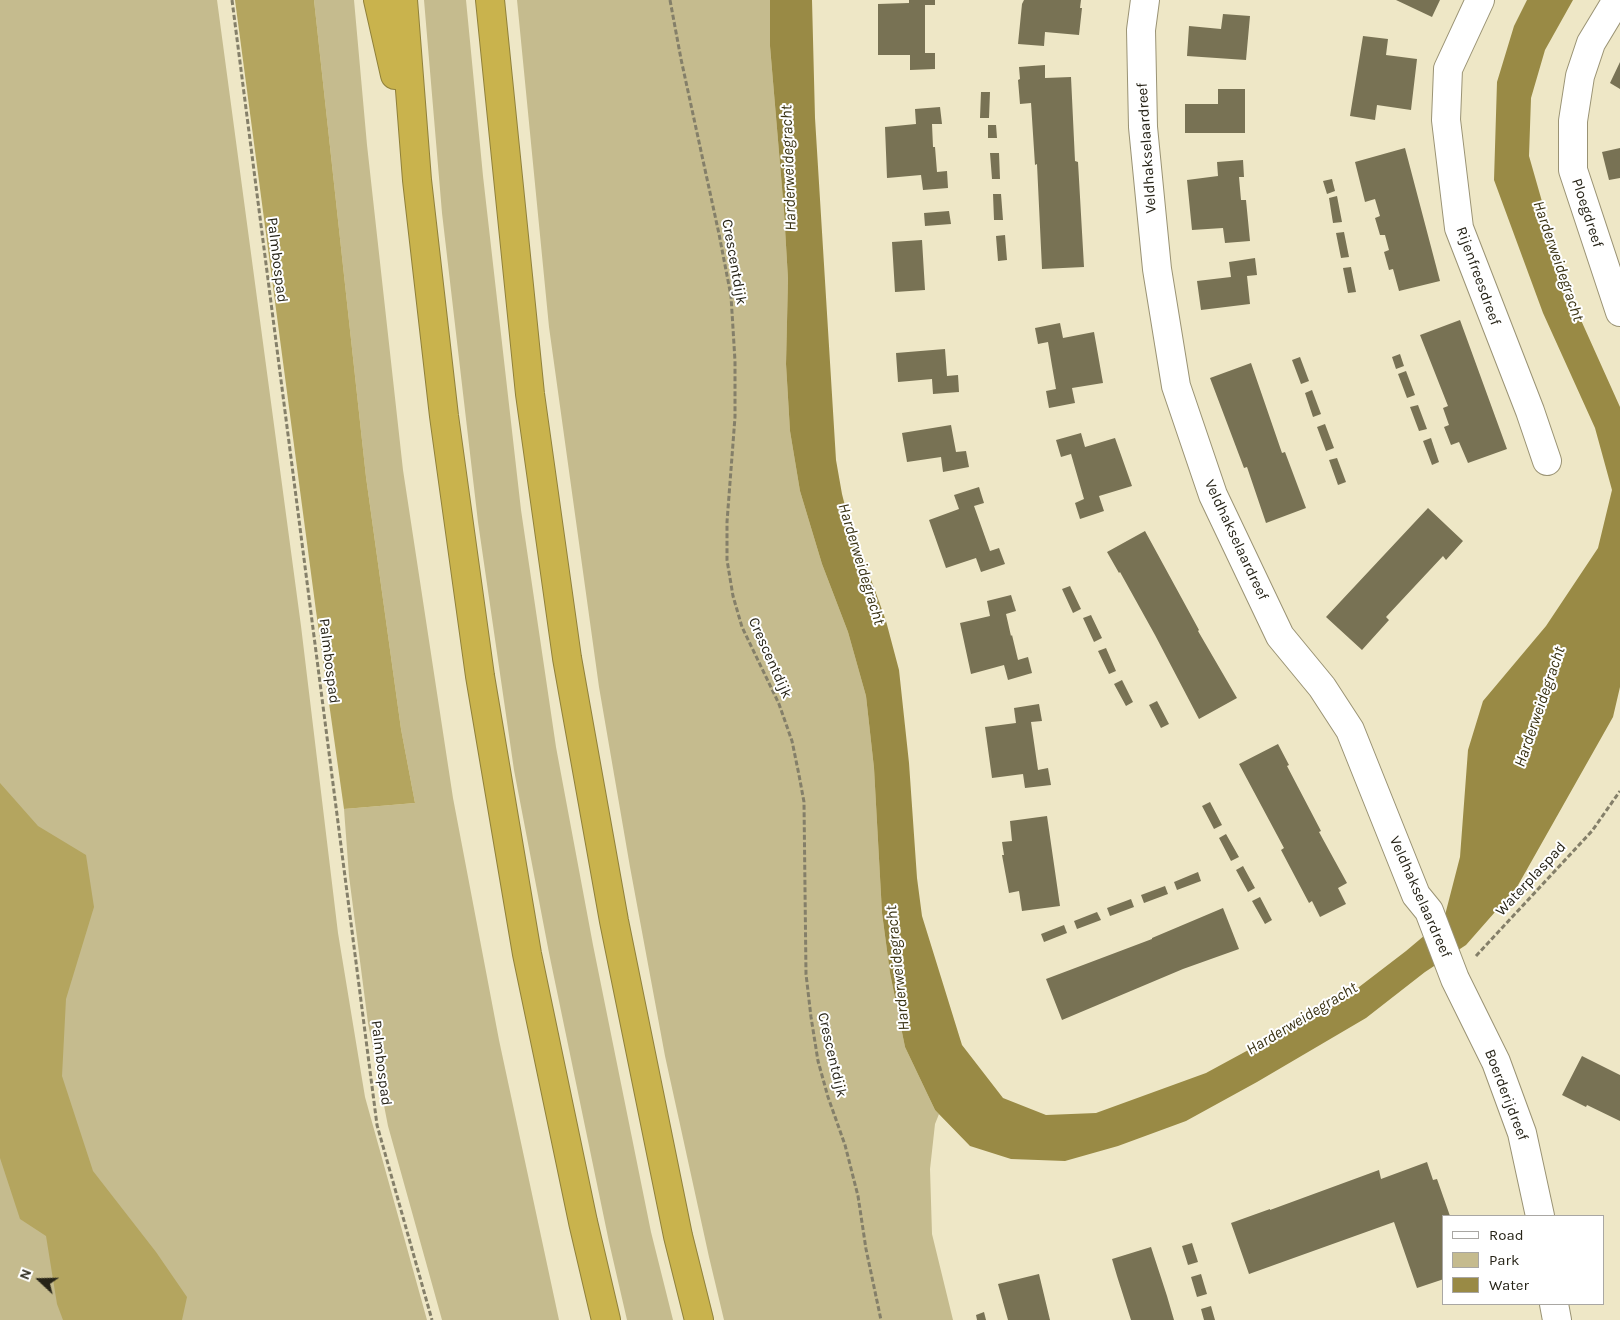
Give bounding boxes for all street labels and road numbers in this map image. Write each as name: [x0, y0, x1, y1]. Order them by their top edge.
street label: Veldhakselaardreef: [1133, 82, 1161, 214]
street label: Ploegdreef: [1567, 176, 1607, 250]
street label: Palmbospad: [263, 216, 291, 304]
street label: Crescentdijk: [718, 218, 750, 306]
street label: Rijenfreesdreef: [1452, 224, 1504, 328]
street label: Veldhakselaardreef: [1200, 477, 1272, 603]
street label: Crescentdijk: [744, 615, 796, 701]
street label: Palmbospad: [315, 617, 343, 705]
street label: Veldhakselaardreef: [1385, 833, 1455, 961]
street label: Waterplaspad: [1492, 838, 1570, 920]
street label: Crescentdijk: [813, 1011, 851, 1099]
street label: Palmbospad: [367, 1019, 395, 1107]
street label: Boerderijdreef: [1480, 1047, 1532, 1143]

